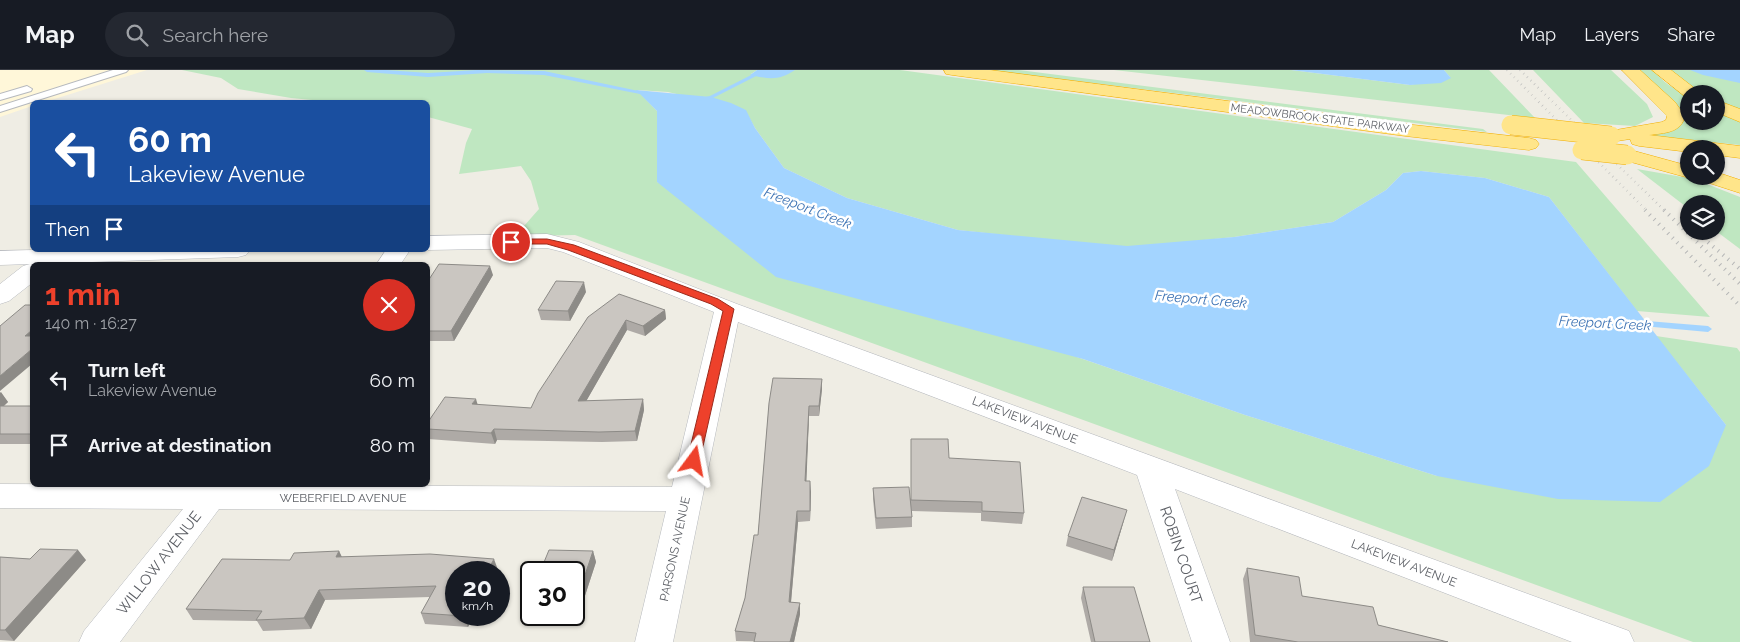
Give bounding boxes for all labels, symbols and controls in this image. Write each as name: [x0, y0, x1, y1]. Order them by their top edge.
search box: [105, 12, 455, 57]
text: Map: [25, 20, 75, 49]
icon: search: [123, 21, 151, 49]
text: Search here: [163, 24, 268, 46]
text: Map: [1520, 24, 1556, 45]
text: Layers: [1584, 24, 1639, 45]
text: Share: [1667, 24, 1715, 45]
map controls: [1680, 85, 1725, 240]
button: sound: [1680, 85, 1725, 130]
street label: MEADOWBROOK STATE PARKWAY: [1230, 101, 1410, 136]
text: 60 m: [128, 119, 212, 160]
icon: left: [45, 120, 110, 185]
button: search: [1680, 140, 1725, 185]
text: Lakeview Avenue: [128, 161, 305, 187]
water label: Freeport Creek: [762, 184, 854, 232]
button: layers: [1680, 195, 1725, 240]
icon: arrive: [100, 215, 128, 243]
text: Then: [45, 218, 90, 240]
pin: [490, 221, 532, 263]
icon: arrive: [497, 228, 525, 256]
text: 1 min: [45, 277, 121, 312]
button: close: [363, 279, 415, 331]
water label: Freeport Creek: [1154, 287, 1248, 311]
water label: Freeport Creek: [1558, 313, 1652, 333]
text: 140 m · 16:27: [45, 314, 137, 333]
text: Turn left: [88, 359, 165, 381]
icon: left: [45, 366, 73, 394]
text: 60 m: [370, 369, 415, 391]
text: Lakeview Avenue: [88, 381, 217, 400]
street label: LAKEVIEW AVENUE: [970, 393, 1080, 447]
icon: arrive: [45, 431, 73, 459]
text: Arrive at destination: [88, 434, 272, 456]
text: 80 m: [370, 434, 415, 456]
position arrow: [667, 434, 719, 486]
street label: WEBERFIELD AVENUE: [279, 491, 407, 505]
street label: PARSONS AVENUE: [657, 495, 693, 603]
street label: ROBIN COURT: [1156, 504, 1206, 606]
street label: WILLOW AVENUE: [113, 508, 205, 618]
street label: LAKEVIEW AVENUE: [1349, 536, 1459, 590]
speed limit sign: 30: [520, 561, 585, 626]
text: 20: [463, 572, 492, 602]
text: km/h: [462, 599, 493, 613]

